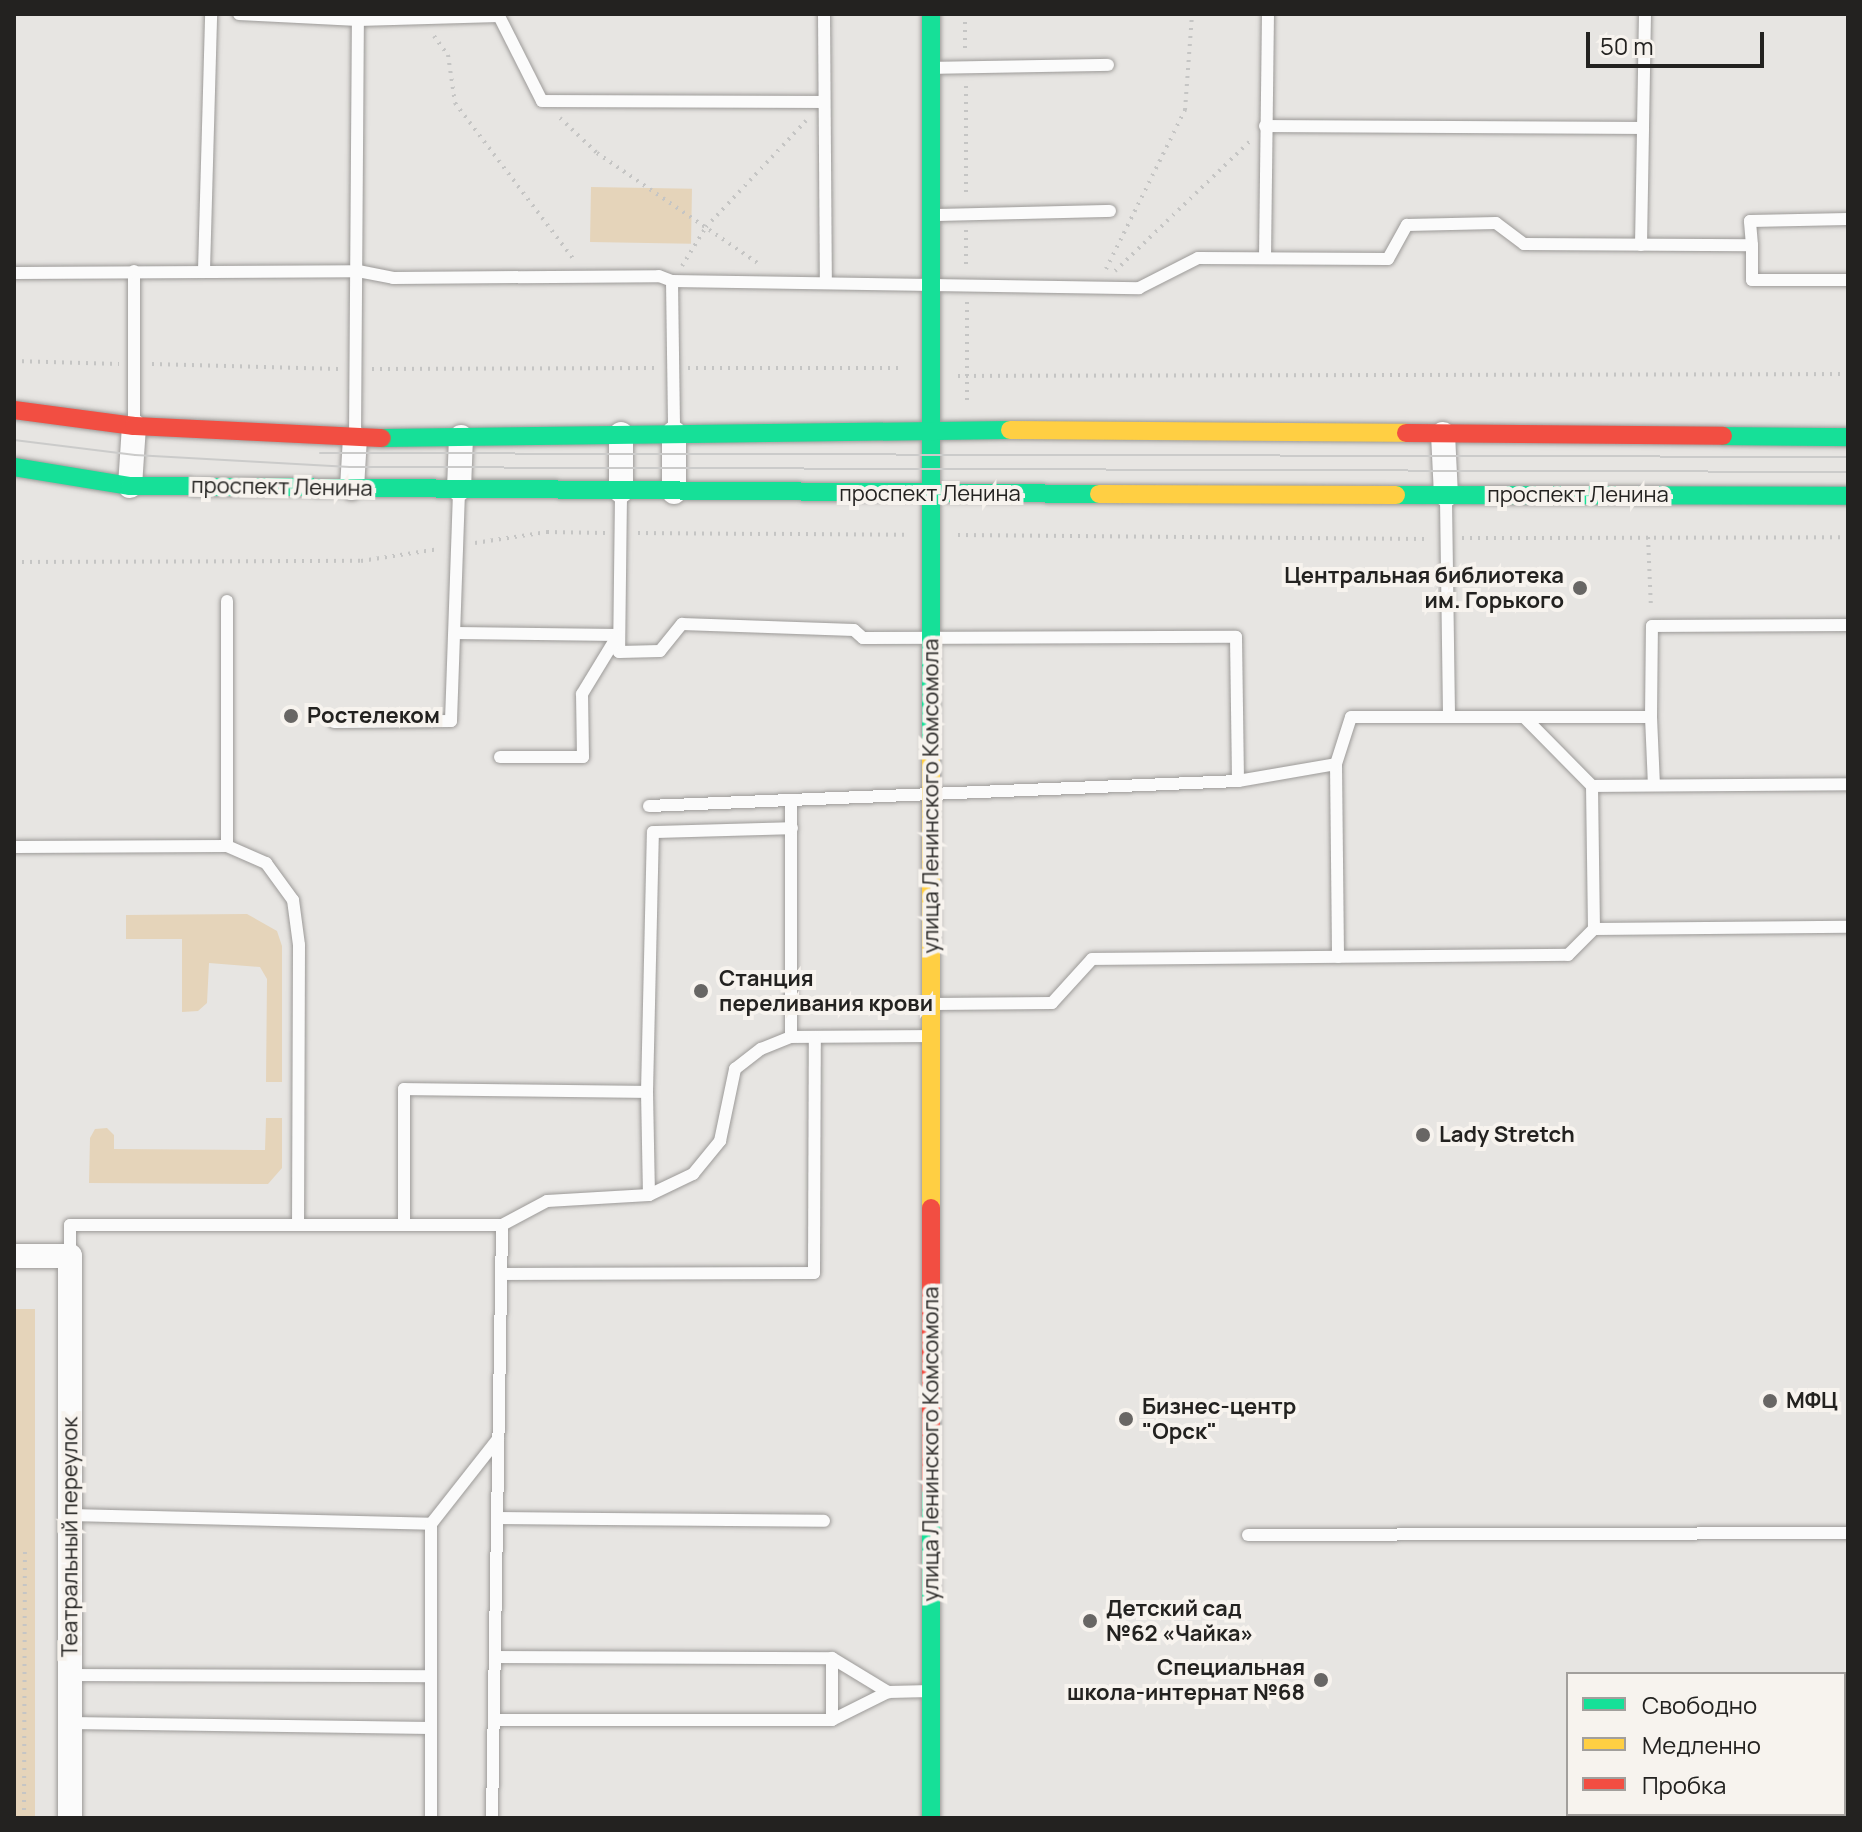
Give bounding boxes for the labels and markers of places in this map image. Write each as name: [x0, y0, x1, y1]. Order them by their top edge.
place label: Центральная библиотека им. Горького: [1284, 562, 1564, 614]
marker: Центральная библиотека им. Горького: [1571, 579, 1589, 597]
place label: Ростелеком: [307, 703, 440, 729]
marker: Ростелеком: [282, 707, 300, 725]
place label: Станция переливания крови: [719, 965, 933, 1016]
marker: Станция переливания крови: [690, 980, 712, 1002]
place label: Lady Stretch: [1439, 1122, 1575, 1148]
marker: Lady Stretch: [1414, 1126, 1432, 1144]
place label: МФЦ: [1786, 1388, 1838, 1414]
marker: МФЦ: [1761, 1392, 1779, 1410]
place label: Бизнес-центр "Орск": [1142, 1393, 1296, 1444]
marker: Бизнес-центр "Орск": [1117, 1410, 1135, 1428]
place label: Детский сад №62 «Чайка»: [1106, 1595, 1253, 1646]
marker: Детский сад №62 «Чайка»: [1081, 1612, 1099, 1630]
place label: Специальная школа-интернат №68: [1067, 1654, 1305, 1706]
marker: Специальная школа-интернат №68: [1312, 1671, 1330, 1689]

